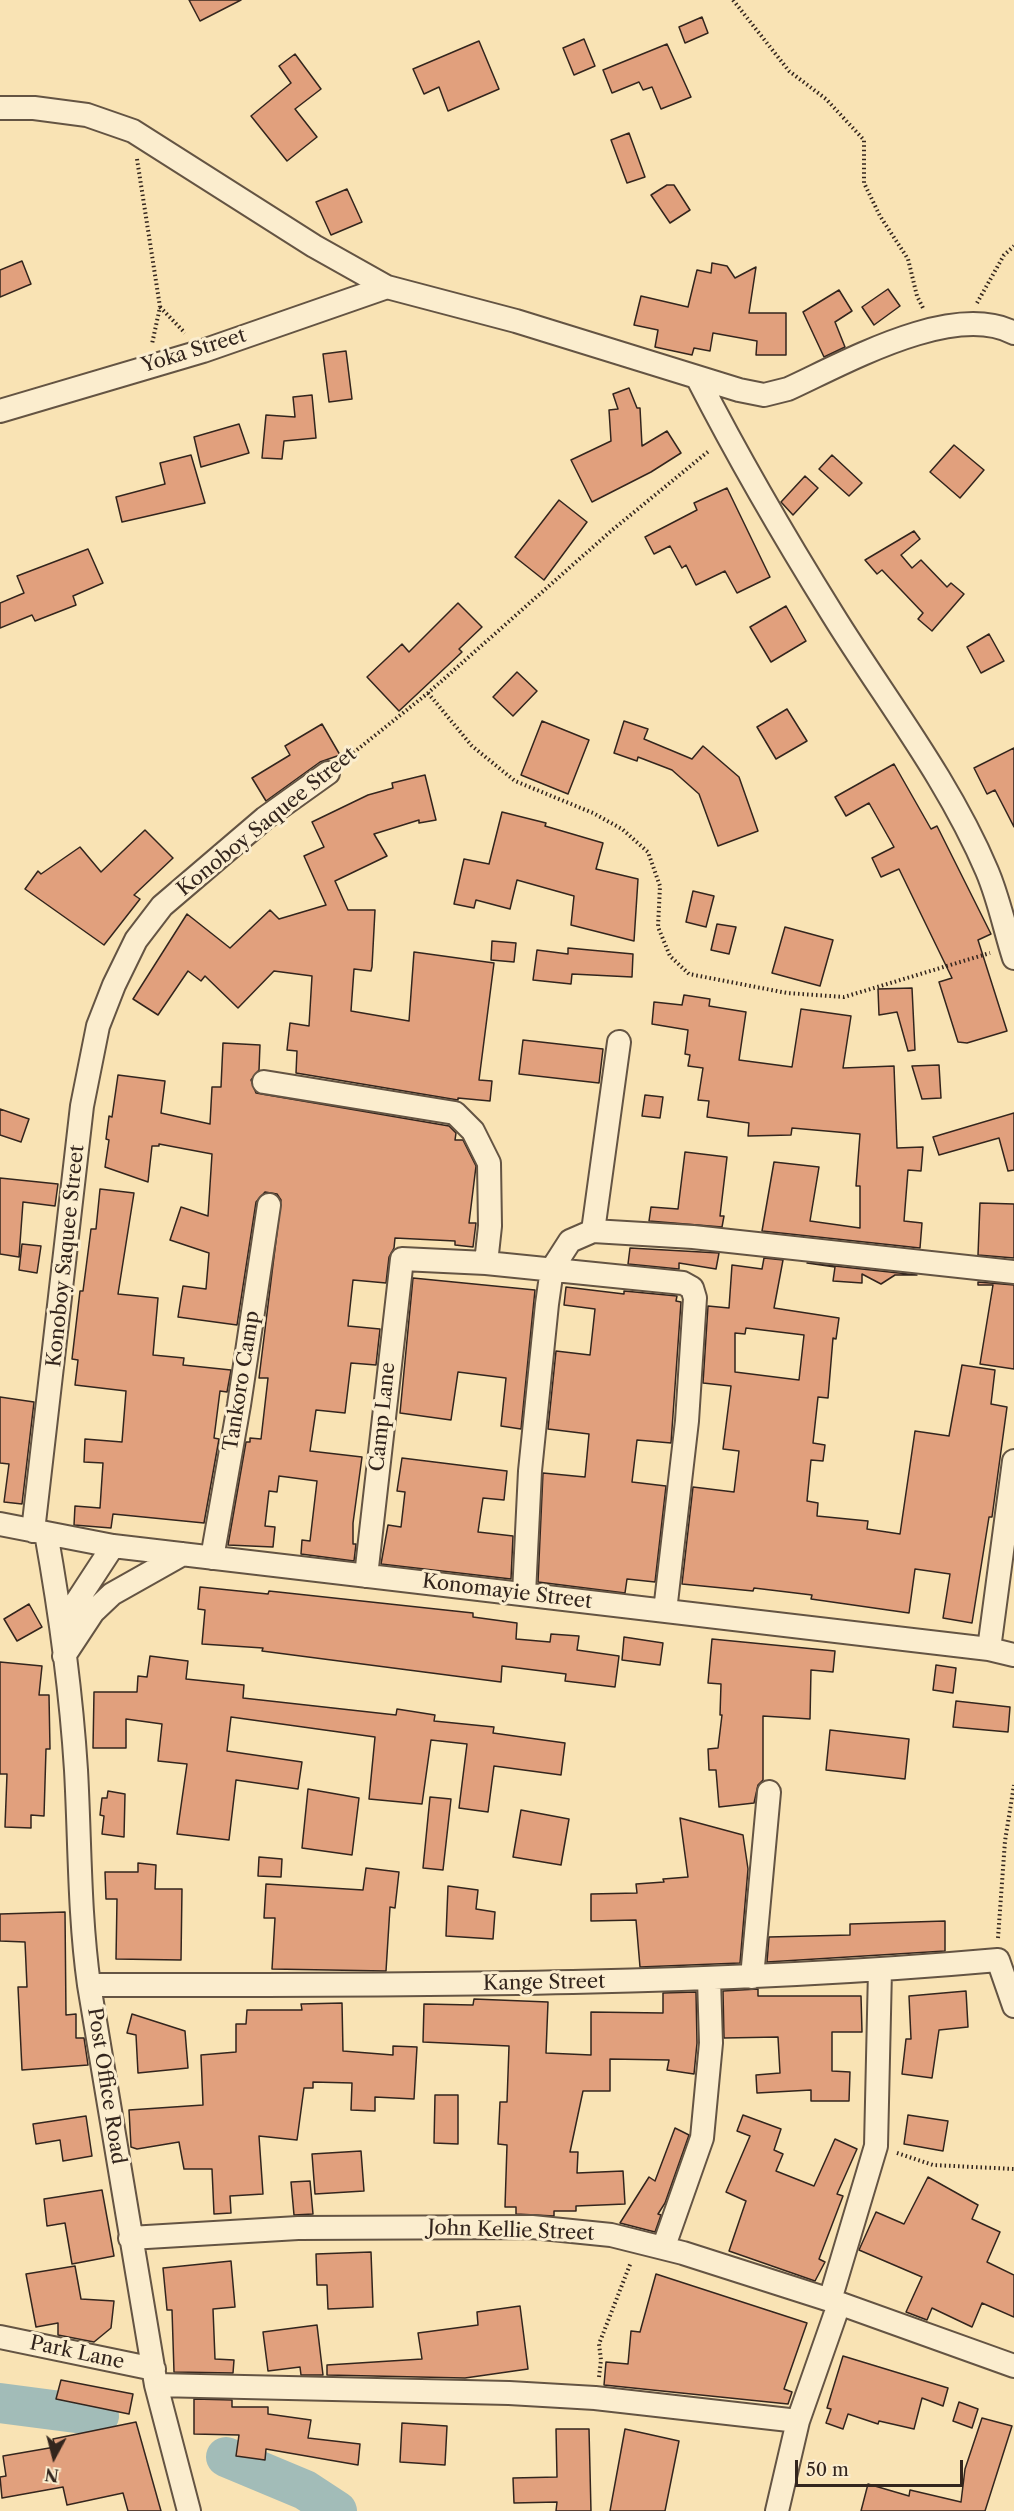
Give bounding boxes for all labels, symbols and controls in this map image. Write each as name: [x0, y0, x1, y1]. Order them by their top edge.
street label: Yoka Street: [139, 324, 249, 378]
street label: Konoboy Saquee Street: [173, 742, 361, 902]
street label: Konoboy Saquee Street: [42, 1144, 90, 1368]
street label: Tankoro Camp: [219, 1309, 265, 1453]
street label: Camp Lane: [365, 1361, 401, 1473]
street label: Konomayie Street: [421, 1570, 593, 1614]
street label: Kange Street: [483, 1970, 605, 1996]
street label: Post Office Road: [82, 2006, 130, 2166]
street label: John Kellie Street: [427, 2216, 595, 2246]
street label: Park Lane: [27, 2331, 127, 2375]
north arrow: [24, 2427, 84, 2487]
scale bar: [798, 2448, 966, 2486]
text: 50 m: [806, 2459, 849, 2481]
text: N: [44, 2464, 60, 2486]

